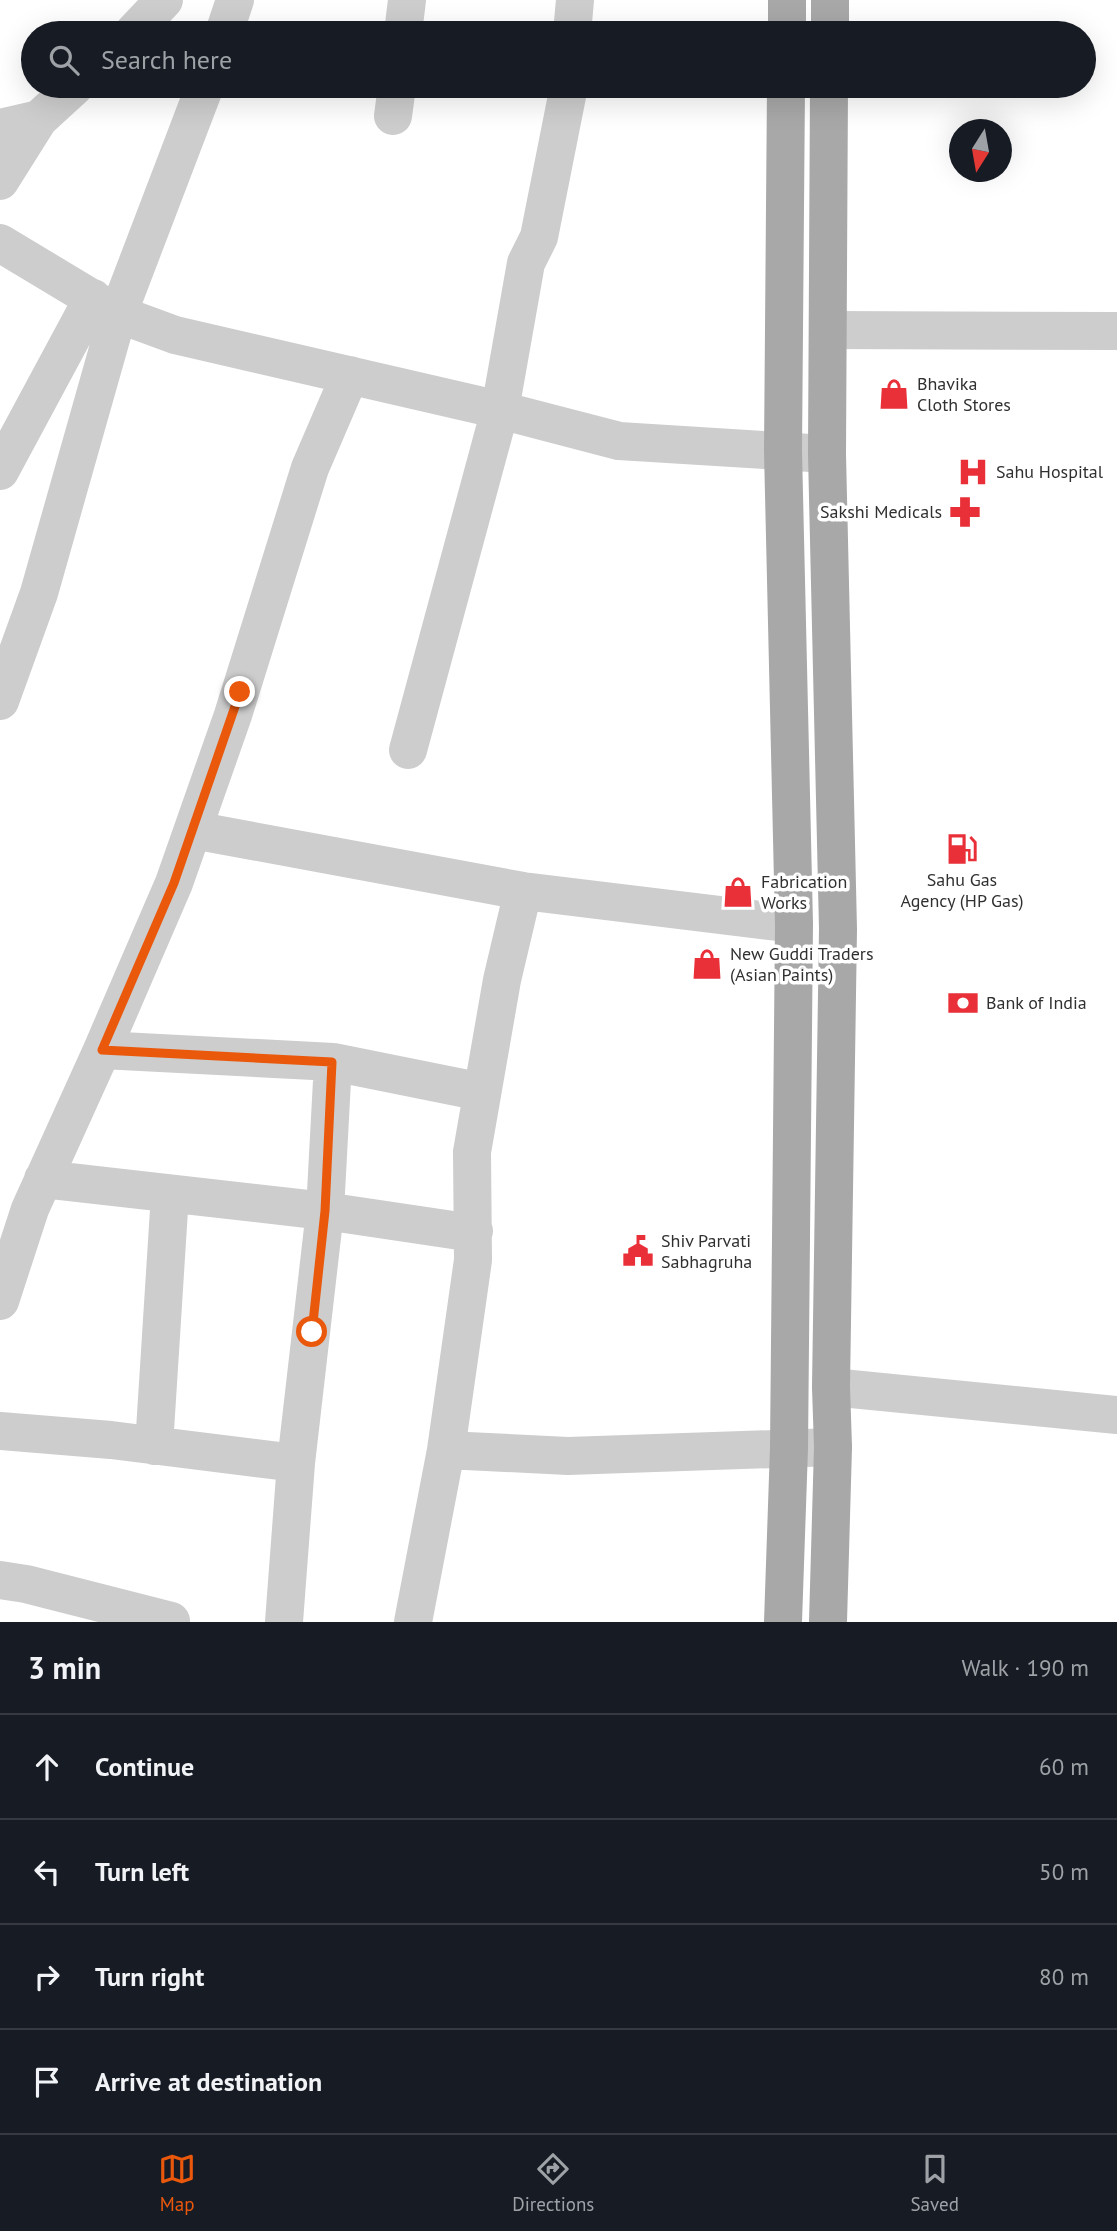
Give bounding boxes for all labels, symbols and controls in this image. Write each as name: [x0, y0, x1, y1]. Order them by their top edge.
search box: [21, 21, 1096, 98]
icon: search: [45, 41, 83, 79]
text: Search here: [101, 43, 232, 76]
north arrow: [949, 119, 1012, 182]
place label: Bhavika Cloth Stores: [917, 372, 1011, 416]
shop icon: Bhavika Cloth Stores: [877, 377, 911, 411]
hospital icon: Sahu Hospital: [956, 455, 990, 489]
place label: Sahu Hospital: [996, 460, 1104, 483]
pharmacy icon: Sakshi Medicals: [948, 495, 982, 529]
place label: Sakshi Medicals: [820, 500, 942, 523]
route end: [224, 676, 255, 707]
fuel station icon: Sahu Gas Agency (HP Gas): [945, 832, 979, 866]
place label: Sahu Gas Agency (HP Gas): [900, 868, 1024, 912]
place label: Fabrication Works: [761, 870, 847, 914]
shop icon: Fabrication Works: [721, 875, 755, 909]
place label: New Guddi Traders (Asian Paints): [730, 942, 874, 986]
shop icon: New Guddi Traders (Asian Paints): [690, 947, 724, 981]
bank icon: Bank of India: [946, 986, 980, 1020]
place label: Bank of India: [986, 991, 1087, 1014]
place label: Shiv Parvati Sabhagruha: [661, 1229, 752, 1273]
public building icon: Shiv Parvati Sabhagruha: [621, 1234, 655, 1268]
route start: [296, 1316, 327, 1347]
text: 3 min: [28, 1648, 101, 1687]
text: Walk · 190 m: [962, 1653, 1089, 1682]
icon: ahead: [28, 1748, 66, 1786]
text: Continue: [95, 1750, 194, 1783]
text: 60 m: [1039, 1752, 1089, 1781]
icon: left: [28, 1853, 66, 1891]
text: Turn left: [95, 1855, 189, 1888]
text: 50 m: [1039, 1857, 1089, 1886]
icon: right: [28, 1958, 66, 1996]
text: Turn right: [95, 1960, 204, 1993]
text: 80 m: [1039, 1962, 1089, 1991]
icon: arrive: [28, 2063, 66, 2101]
text: Arrive at destination: [95, 2065, 322, 2098]
tab: Map: [158, 2150, 196, 2216]
tab: Directions: [512, 2150, 594, 2216]
tab: Saved: [911, 2150, 959, 2216]

